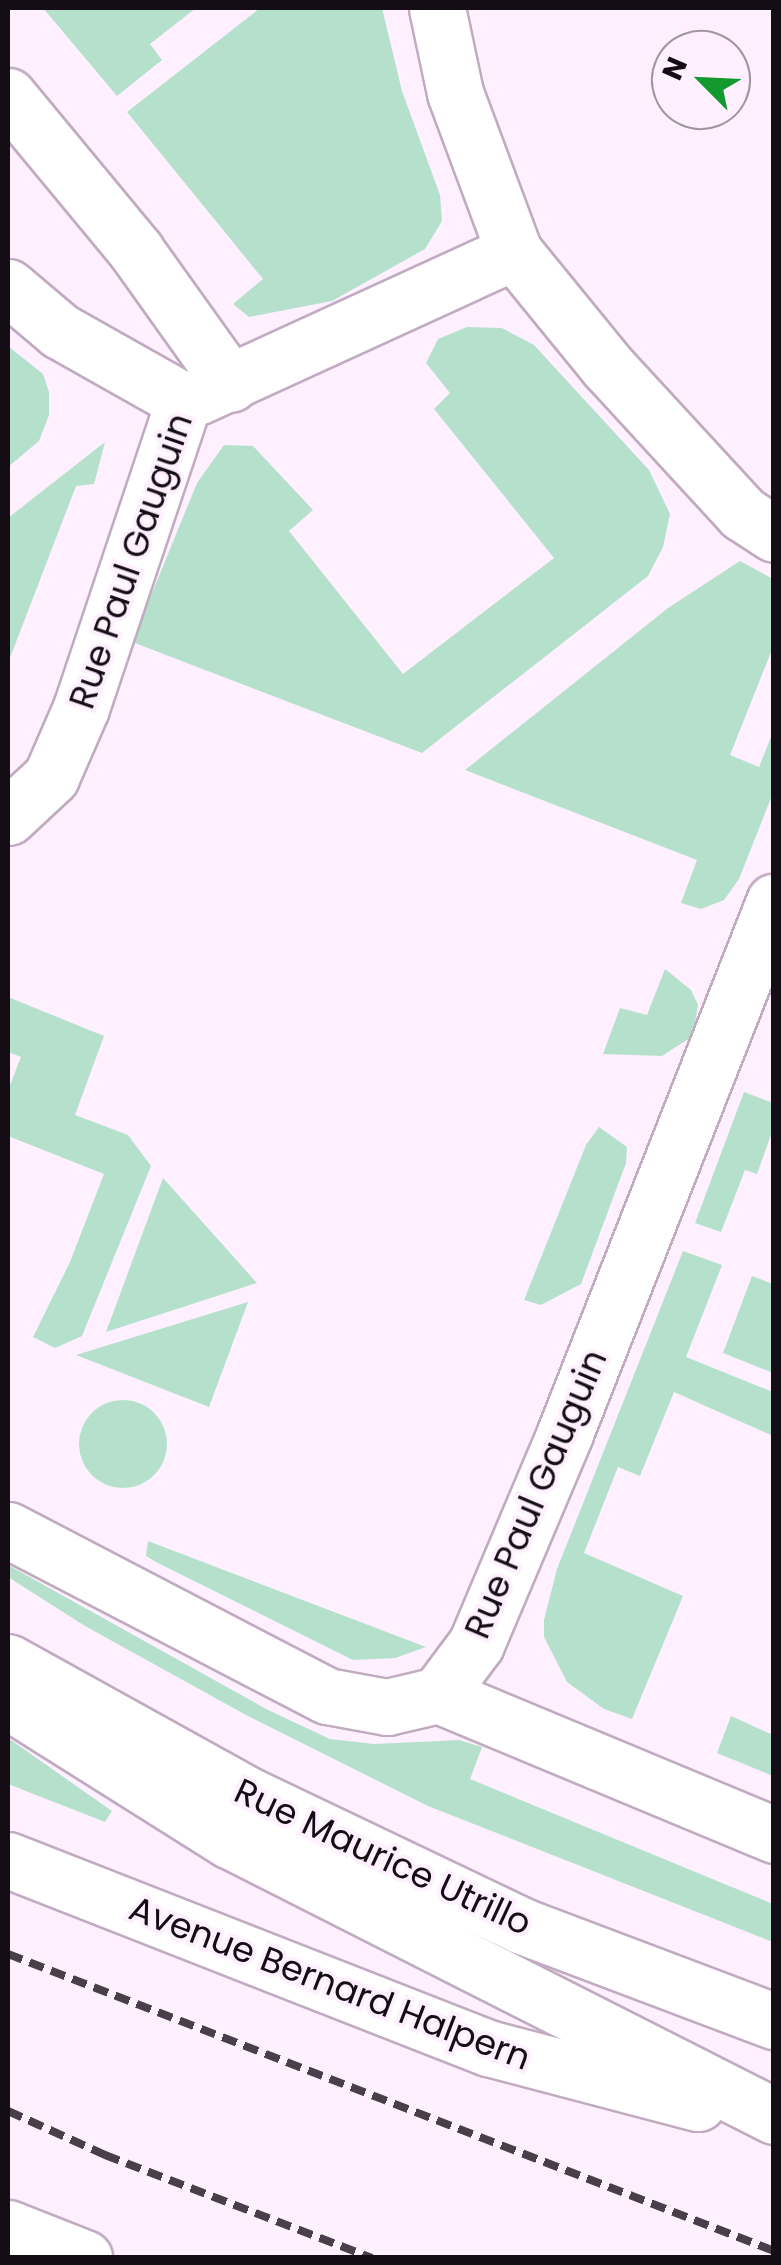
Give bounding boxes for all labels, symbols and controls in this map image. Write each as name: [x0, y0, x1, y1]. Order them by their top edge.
north arrow: [651, 30, 751, 130]
text: N: [653, 51, 697, 86]
street label: Rue Paul Gauguin: [61, 408, 201, 714]
street label: Rue Paul Gauguin: [456, 1343, 616, 1645]
street label: Rue Maurice Utrillo: [228, 1770, 538, 1944]
street label: Avenue Bernard Halpern: [123, 1887, 537, 2079]

